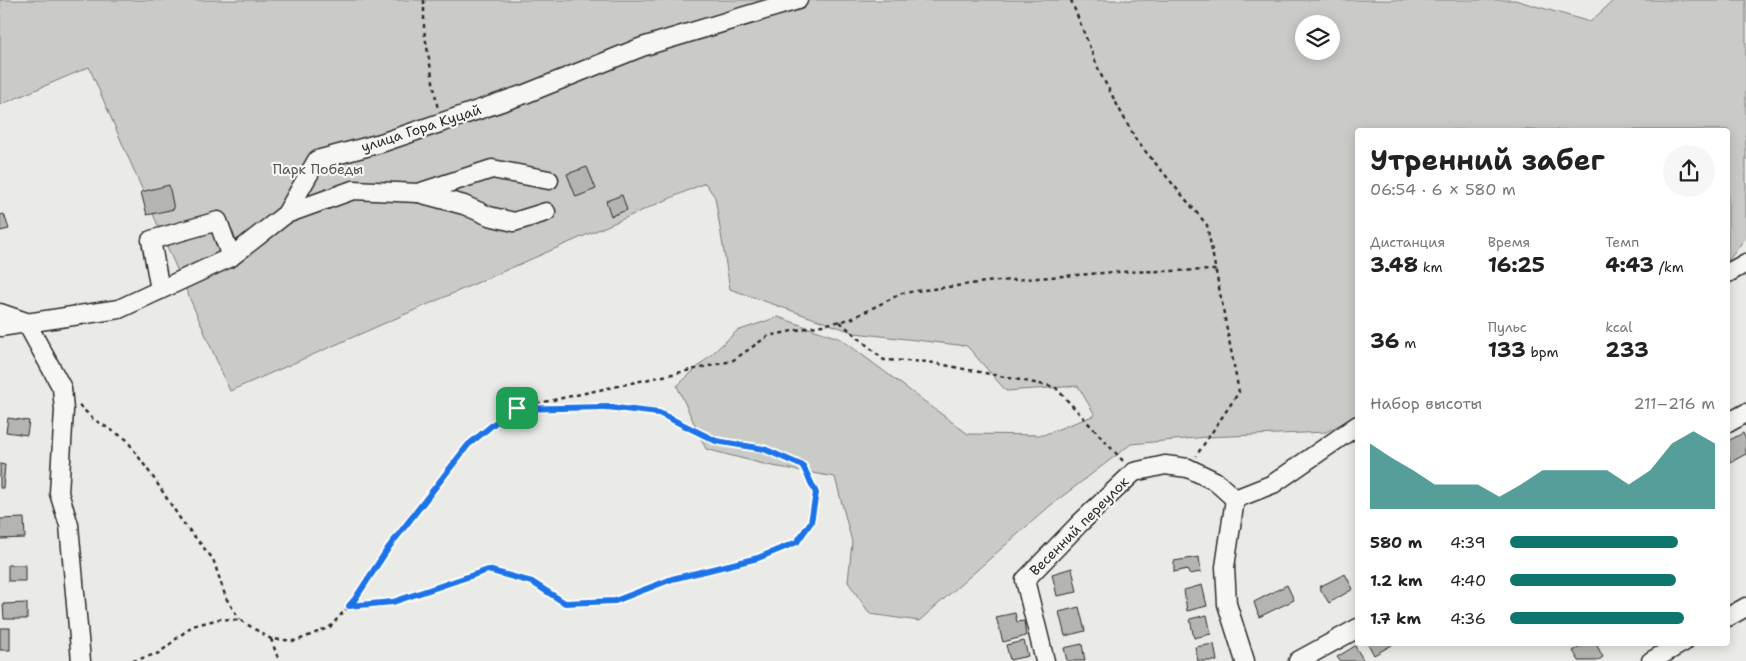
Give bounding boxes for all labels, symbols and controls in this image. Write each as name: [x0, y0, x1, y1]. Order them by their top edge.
map controls: [1295, 15, 1340, 60]
button: layers: [1295, 15, 1340, 60]
street label: улица Гора Куцай: [359, 100, 483, 156]
text: Утренний забег: [1370, 141, 1605, 179]
button: share: [1663, 145, 1715, 197]
park label: Парк Победы: [273, 160, 363, 178]
text: 06:54 · 6 × 580 m: [1370, 179, 1516, 200]
text: Дистанция: [1370, 233, 1445, 251]
text: Время: [1488, 233, 1530, 251]
text: Темп: [1605, 233, 1639, 251]
text: 3.48: [1370, 251, 1418, 279]
text: 16:25: [1488, 251, 1545, 279]
text: 4:43: [1605, 251, 1654, 279]
text: km: [1418, 258, 1443, 276]
text: /km: [1654, 258, 1684, 276]
text: Пульс: [1488, 318, 1527, 336]
text: kcal: [1605, 318, 1633, 336]
text: 36: [1370, 327, 1399, 355]
text: m: [1399, 334, 1416, 352]
text: 133: [1488, 336, 1526, 364]
text: 233: [1605, 336, 1649, 364]
text: bpm: [1526, 343, 1559, 361]
pin: [496, 387, 538, 429]
text: Набор высоты: [1370, 393, 1482, 414]
text: 211–216 m: [1634, 393, 1715, 414]
icon: arrive: [503, 394, 531, 422]
street label: Весенний переулок: [1026, 472, 1133, 579]
text: 580 m: [1370, 532, 1422, 553]
text: 4:39: [1450, 532, 1486, 553]
text: 1.2 km: [1370, 570, 1423, 591]
text: 4:40: [1450, 570, 1486, 591]
text: 1.7 km: [1370, 608, 1421, 629]
text: 4:36: [1450, 608, 1486, 629]

